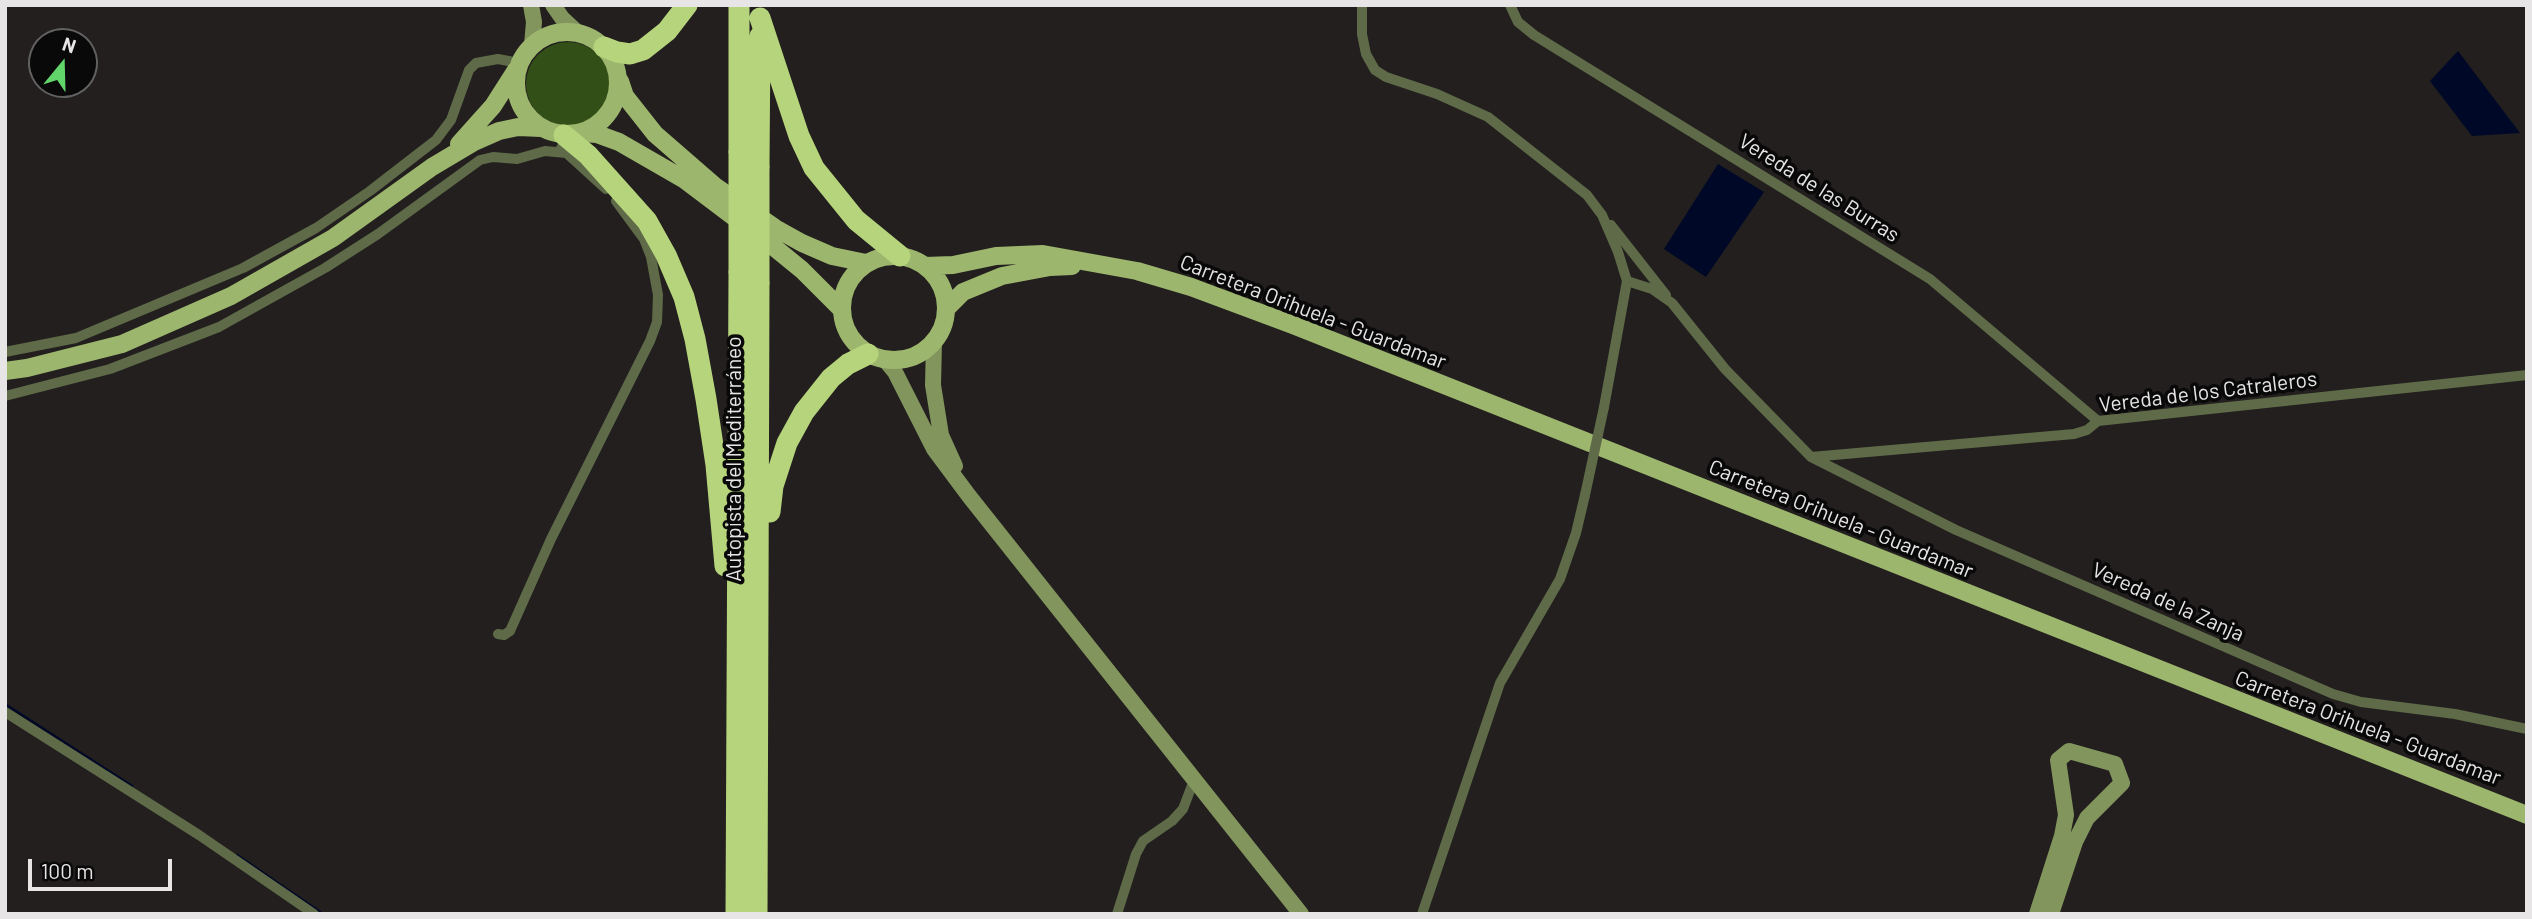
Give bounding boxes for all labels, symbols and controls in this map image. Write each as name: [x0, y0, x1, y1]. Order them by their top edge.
north arrow: [28, 28, 98, 98]
text: N: [60, 32, 79, 57]
street label: Vereda de las Burras: [1734, 128, 1904, 248]
street label: Carretera Orihuela - Guardamar: [1176, 250, 1450, 374]
street label: Autopista del Mediterráneo: [721, 336, 747, 582]
street label: Vereda de los Catraleros: [2098, 366, 2318, 418]
street label: Carretera Orihuela - Guardamar: [1705, 454, 1977, 584]
street label: Vereda de la Zanja: [2088, 557, 2248, 647]
street label: Carretera Orihuela - Guardamar: [2231, 666, 2505, 790]
scale bar: [32, 846, 175, 890]
text: 100 m: [41, 858, 94, 883]

